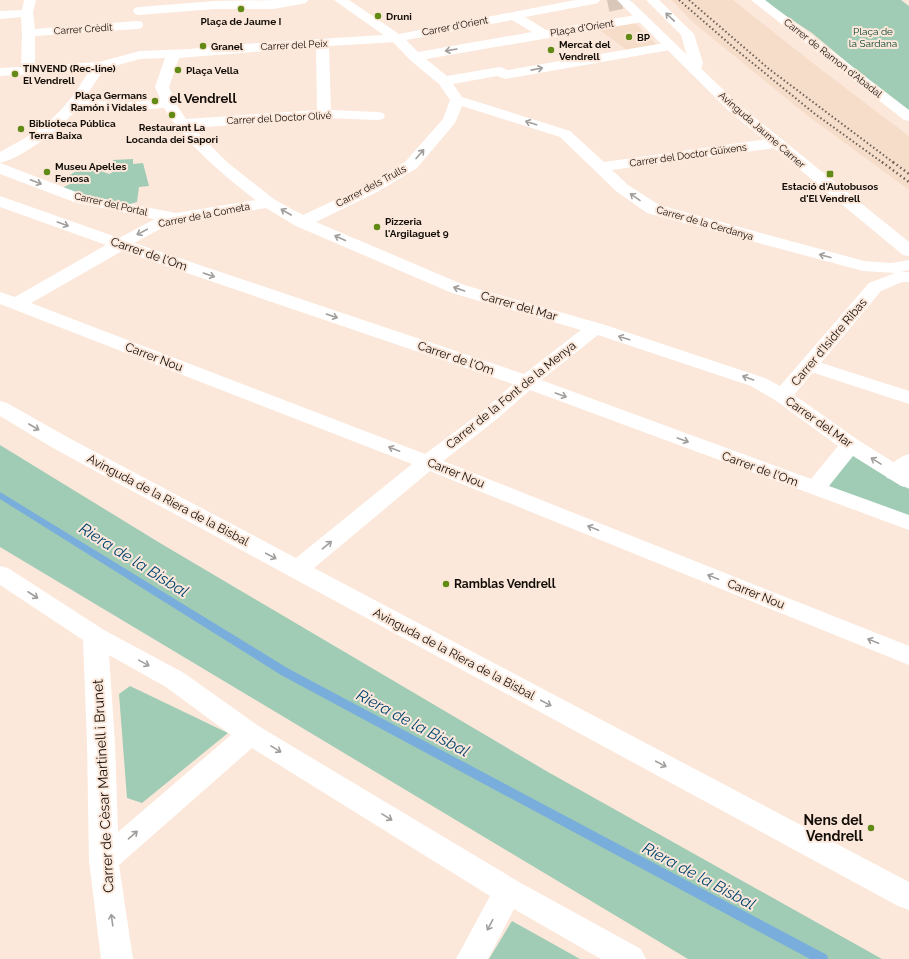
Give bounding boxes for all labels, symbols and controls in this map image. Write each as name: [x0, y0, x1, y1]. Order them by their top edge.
marker: Plaça de Jaume I: [236, 4, 246, 14]
marker: Druni: [373, 11, 383, 21]
place label: Druni: [386, 11, 412, 22]
one-way arrow: [665, 12, 675, 22]
street label: Carrer d'Orient: [421, 14, 490, 38]
place label: Plaça de Jaume I: [201, 16, 282, 27]
street label: Carrer de Ramon d'Abadal: [782, 16, 884, 100]
street label: Plaça d'Orient: [549, 17, 615, 38]
street label: Carrer Crèdit: [53, 21, 113, 37]
park label: Plaça de la Sardana: [849, 26, 897, 49]
marker: BP: [624, 32, 634, 42]
place label: BP: [637, 32, 651, 43]
street label: Carrer del Peix: [260, 38, 328, 52]
place label: Mercat del Vendrell: [559, 39, 611, 62]
marker: Granel: [198, 41, 208, 51]
place label: Granel: [211, 41, 244, 52]
marker: Mercat del Vendrell: [546, 45, 556, 55]
one-way arrow: [445, 46, 458, 54]
place label: TINVEND (Rec-line) El Vendrell: [23, 63, 116, 86]
marker: Plaça Vella: [173, 65, 183, 75]
place label: Plaça Vella: [186, 65, 239, 76]
one-way arrow: [530, 65, 543, 73]
marker: TINVEND (Rec-line) El Vendrell: [10, 69, 20, 79]
place label: Plaça Germans Ramón i Vidales: [71, 90, 147, 113]
street label: Avinguda Jaume Carner: [717, 90, 808, 171]
district label: el Vendrell: [169, 91, 237, 106]
marker: Plaça Germans Ramón i Vidales: [150, 96, 160, 106]
marker: Restaurant La Locanda dei Sapori: [167, 110, 177, 120]
street label: Carrer del Doctor Olivé: [226, 110, 332, 126]
place label: Biblioteca Pública Terra Baixa: [29, 118, 116, 141]
one-way arrow: [525, 119, 538, 126]
place label: Restaurant La Locanda dei Sapori: [126, 122, 218, 145]
marker: Biblioteca Pública Terra Baixa: [16, 124, 26, 134]
street label: Carrer del Doctor Güixens: [629, 141, 747, 169]
one-way arrow: [415, 150, 424, 160]
place label: Museu Apel·les Fenosa: [55, 161, 126, 184]
street label: Carrer dels Trulls: [334, 163, 408, 209]
marker: Museu Apel·les Fenosa: [42, 167, 52, 177]
marker: Estació d'Autobusos d'El Vendrell: [825, 169, 835, 179]
one-way arrow: [30, 178, 42, 186]
place label: Estació d'Autobusos d'El Vendrell: [782, 181, 878, 204]
street label: Carrer del Portal: [73, 190, 149, 218]
one-way arrow: [630, 193, 641, 201]
street label: Carrer de la Cometa: [157, 201, 251, 229]
street label: Carrer de la Cerdanya: [655, 204, 755, 242]
one-way arrow: [280, 208, 292, 216]
place label: Pizzeria l'Argilaguet 9: [385, 216, 449, 239]
one-way arrow: [56, 220, 68, 228]
marker: Pizzeria l'Argilaguet 9: [372, 222, 382, 232]
one-way arrow: [136, 228, 148, 236]
street label: Carrer de l'Om: [109, 234, 189, 274]
one-way arrow: [334, 234, 346, 242]
one-way arrow: [819, 252, 832, 259]
one-way arrow: [202, 271, 214, 279]
one-way arrow: [453, 285, 466, 292]
street label: Carrer del Mar: [479, 288, 560, 324]
street label: Carrer d'Isidre Ribas: [788, 295, 870, 389]
one-way arrow: [325, 313, 337, 321]
one-way arrow: [619, 333, 631, 341]
street label: Carrer de l'Om: [416, 338, 496, 378]
street label: Carrer de la Font de la Menya: [443, 338, 579, 452]
street label: Carrer Nou: [123, 340, 185, 374]
one-way arrow: [742, 374, 754, 382]
one-way arrow: [554, 391, 566, 399]
street label: Carrer del Mar: [783, 394, 856, 451]
one-way arrow: [28, 423, 40, 431]
one-way arrow: [676, 436, 688, 444]
one-way arrow: [388, 445, 400, 453]
street label: Carrer de l'Om: [720, 449, 800, 489]
street label: Avinguda de la Riera de la Bisbal: [85, 451, 252, 549]
street label: Carrer Nou: [425, 455, 487, 491]
one-way arrow: [870, 456, 882, 464]
water label: Riera de la Bisbal: [76, 519, 192, 601]
one-way arrow: [587, 524, 599, 532]
one-way arrow: [322, 541, 333, 550]
one-way arrow: [265, 552, 277, 560]
one-way arrow: [708, 573, 720, 580]
street label: Carrer Nou: [725, 576, 787, 612]
place label: Ramblas Vendrell: [454, 577, 556, 591]
marker: Ramblas Vendrell: [441, 579, 451, 589]
one-way arrow: [27, 591, 38, 599]
street label: Avinguda de la Riera de la Bisbal: [371, 605, 538, 703]
one-way arrow: [867, 637, 879, 645]
one-way arrow: [138, 659, 150, 667]
street label: Carrer de Cèsar Martinell i Brunet: [89, 678, 117, 893]
water label: Riera de la Bisbal: [353, 685, 473, 761]
one-way arrow: [540, 700, 552, 707]
one-way arrow: [270, 745, 281, 753]
one-way arrow: [654, 761, 666, 769]
place label: Nens del Vendrell: [803, 812, 864, 844]
one-way arrow: [381, 813, 392, 821]
marker: Nens del Vendrell: [866, 823, 876, 833]
one-way arrow: [128, 831, 139, 840]
water label: Riera de la Bisbal: [639, 838, 759, 914]
one-way arrow: [108, 914, 116, 927]
one-way arrow: [486, 919, 493, 931]

